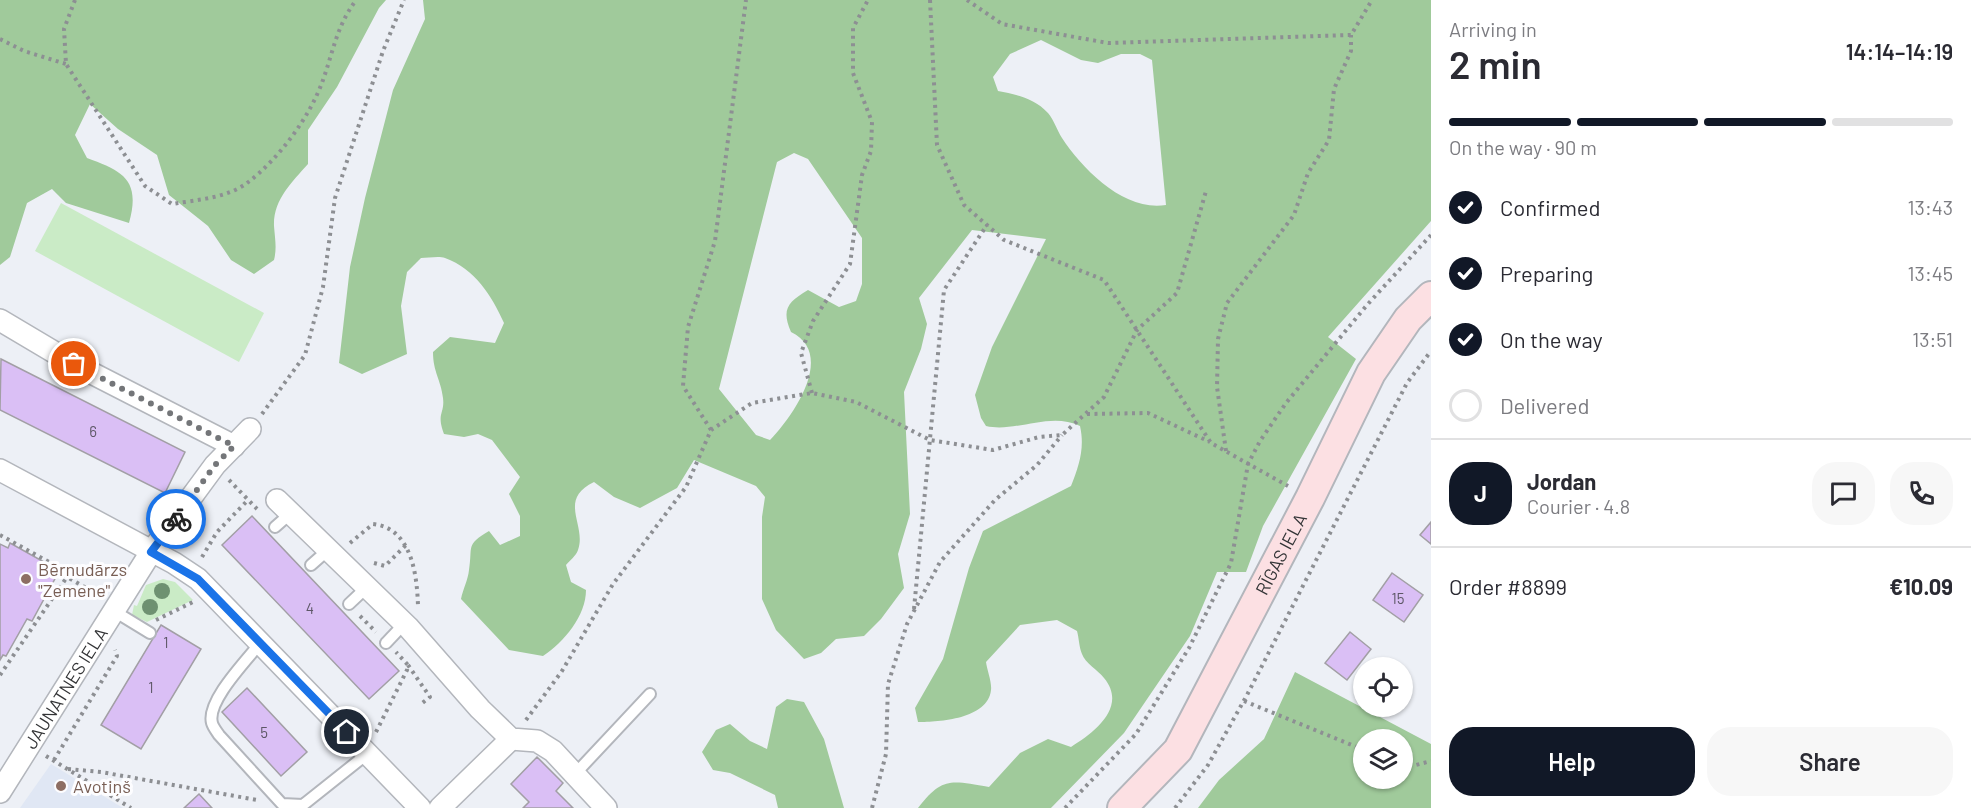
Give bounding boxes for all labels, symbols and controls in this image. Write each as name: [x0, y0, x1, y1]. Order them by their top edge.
text: Arriving in: [1449, 17, 1537, 41]
text: 14:14–14:19: [1846, 38, 1953, 64]
text: 2 min: [1449, 40, 1542, 87]
text: On the way · 90 m: [1449, 135, 1597, 159]
icon: check: [1449, 191, 1482, 224]
text: Confirmed: [1500, 194, 1600, 220]
text: 13:43: [1908, 195, 1953, 219]
icon: check: [1449, 257, 1482, 290]
text: Preparing: [1500, 260, 1593, 286]
text: 13:45: [1908, 261, 1953, 285]
icon: check: [1449, 323, 1482, 356]
text: On the way: [1500, 326, 1603, 352]
text: 13:51: [1912, 327, 1953, 351]
pin: [48, 338, 99, 389]
icon: bag: [57, 347, 90, 380]
text: Delivered: [1500, 392, 1589, 418]
house number: 6: [89, 422, 97, 440]
button: chat: [1812, 462, 1875, 525]
button: phone: [1890, 462, 1953, 525]
text: Jordan: [1527, 468, 1596, 494]
text: J: [1474, 480, 1487, 506]
courier: [146, 489, 206, 549]
text: Courier · 4.8: [1527, 494, 1630, 518]
icon: bike: [160, 503, 193, 536]
street label: RĪGAS IELA: [1250, 509, 1311, 598]
place label: Bērnudārzs "Zemene": [38, 558, 127, 601]
marker: Bērnudārzs "Zemene": [19, 572, 33, 586]
text: Order #8899: [1449, 573, 1567, 599]
text: €10.09: [1889, 573, 1953, 599]
house number: 15: [1392, 589, 1404, 607]
house number: 4: [306, 599, 314, 617]
street label: JAUNATNES IELA: [19, 623, 112, 753]
house number: 1: [163, 633, 169, 651]
map controls: [1353, 657, 1413, 789]
button: locate: [1353, 657, 1413, 717]
house number: 1: [148, 678, 154, 696]
pin: [321, 706, 372, 757]
icon: home: [330, 715, 363, 748]
house number: 5: [260, 723, 268, 741]
button: Help: [1449, 727, 1695, 796]
button: Share: [1707, 727, 1953, 796]
button: layers: [1353, 729, 1413, 789]
place label: Avotiņš: [73, 775, 131, 797]
marker: Avotiņš: [54, 779, 68, 793]

